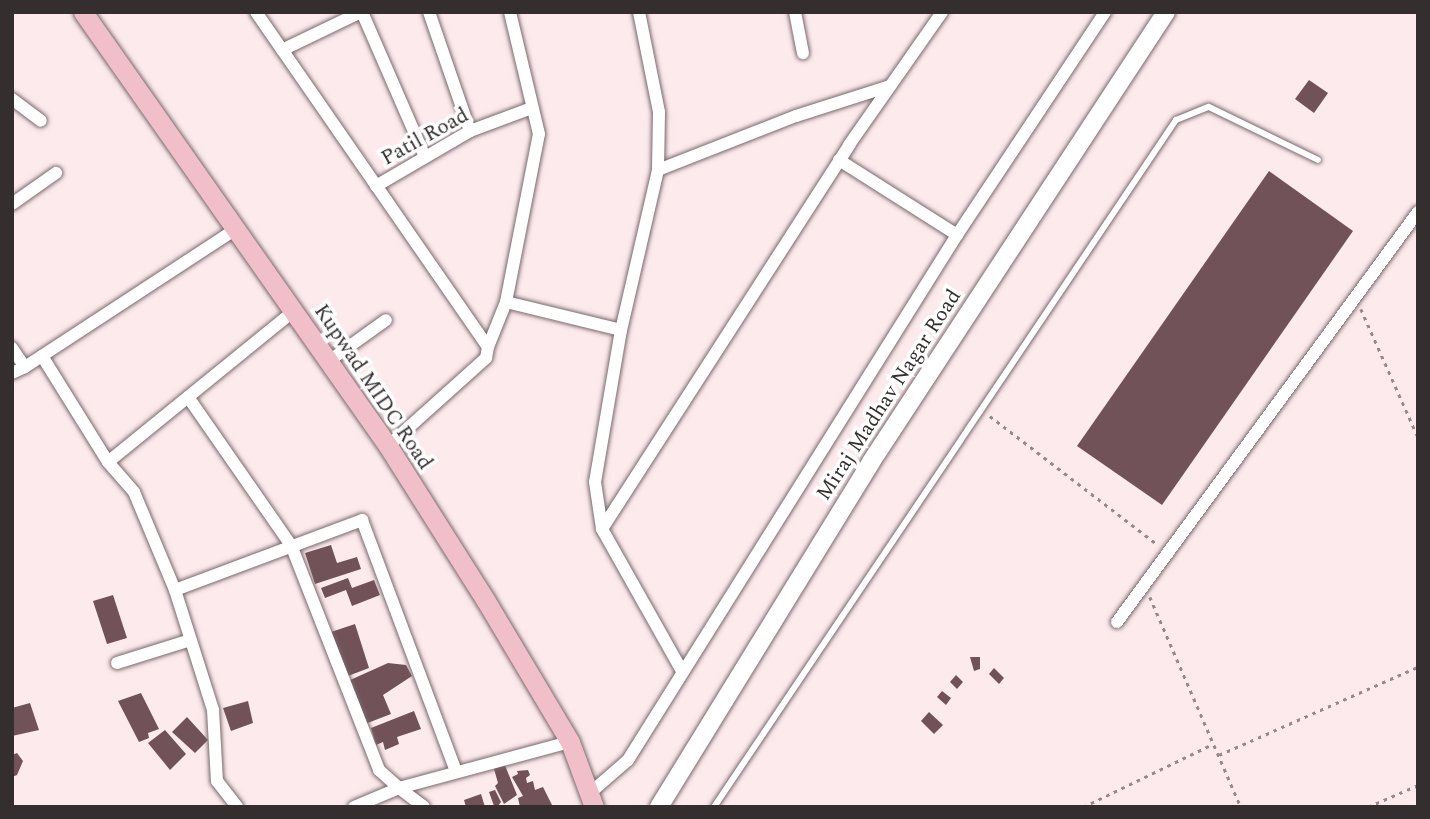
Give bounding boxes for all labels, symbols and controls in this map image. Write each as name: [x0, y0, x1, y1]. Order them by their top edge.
street label: Patil Road: [377, 103, 473, 171]
street label: Miraj Madhav Nagar Road: [811, 285, 967, 505]
street label: Kupwad MIDC Road: [308, 300, 438, 474]

